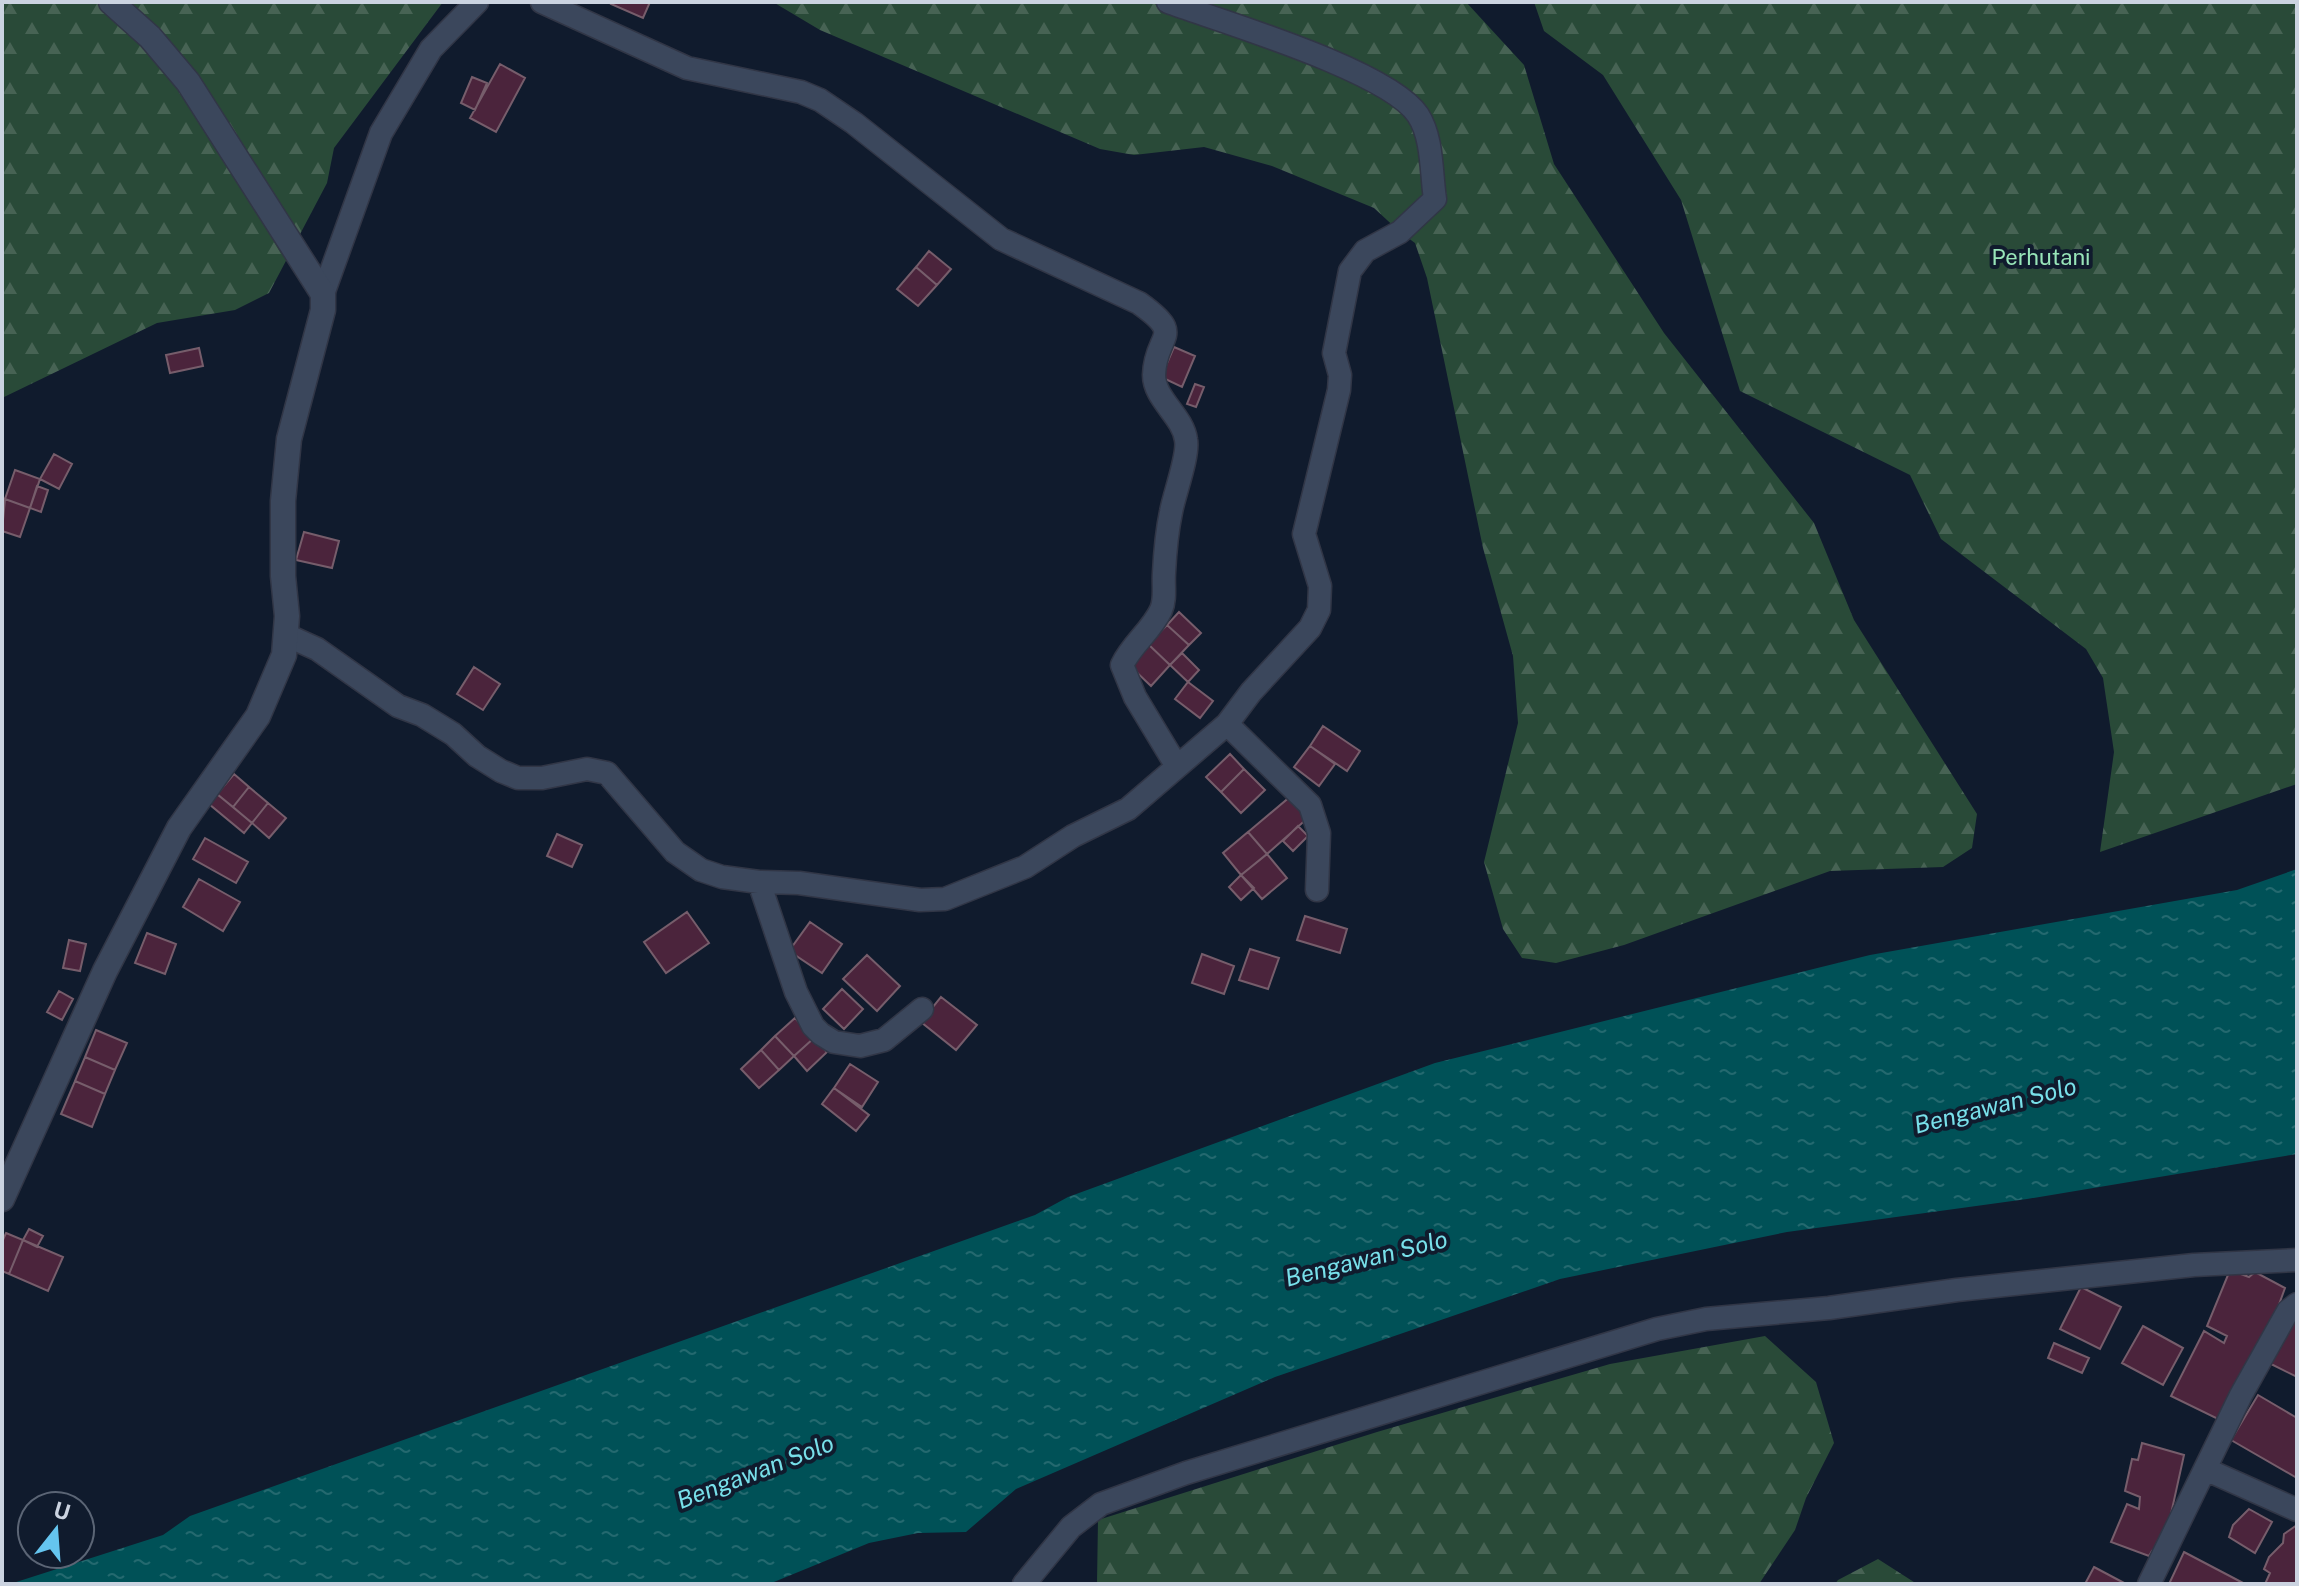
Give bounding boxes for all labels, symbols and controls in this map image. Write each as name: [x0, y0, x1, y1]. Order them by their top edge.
park label: Perhutani: [1991, 244, 2091, 270]
water label: Bengawan Solo: [1911, 1071, 2079, 1139]
water label: Bengawan Solo: [1282, 1224, 1450, 1292]
water label: Bengawan Solo: [672, 1428, 838, 1514]
north arrow: [16, 1490, 96, 1570]
text: U: [50, 1496, 73, 1526]

